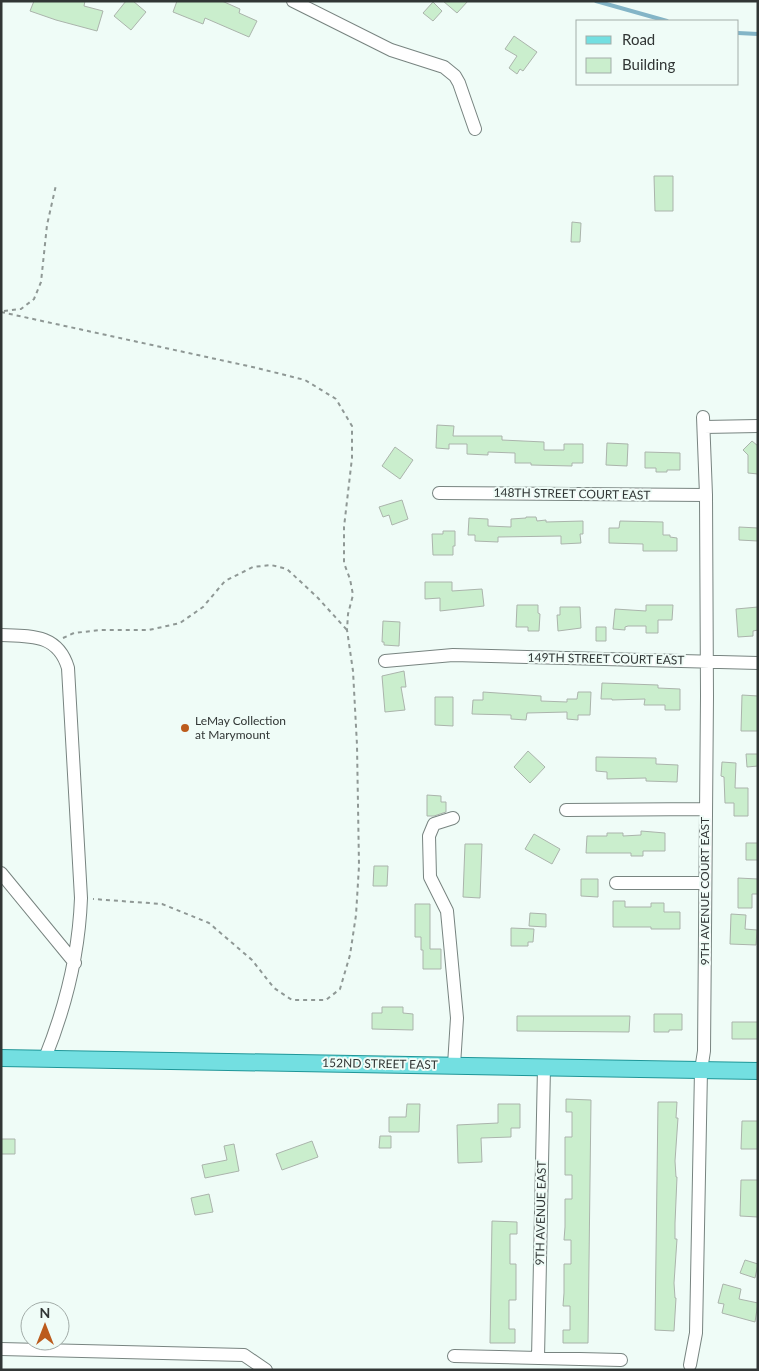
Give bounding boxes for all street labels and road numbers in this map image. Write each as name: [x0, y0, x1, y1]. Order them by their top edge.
street label: 148TH STREET COURT EAST: [493, 485, 651, 502]
street label: 149TH STREET COURT EAST: [527, 650, 685, 667]
street label: 9TH AVENUE COURT EAST: [697, 817, 712, 965]
street label: 152ND STREET EAST: [322, 1055, 438, 1072]
street label: 9TH AVENUE EAST: [532, 1160, 549, 1266]

